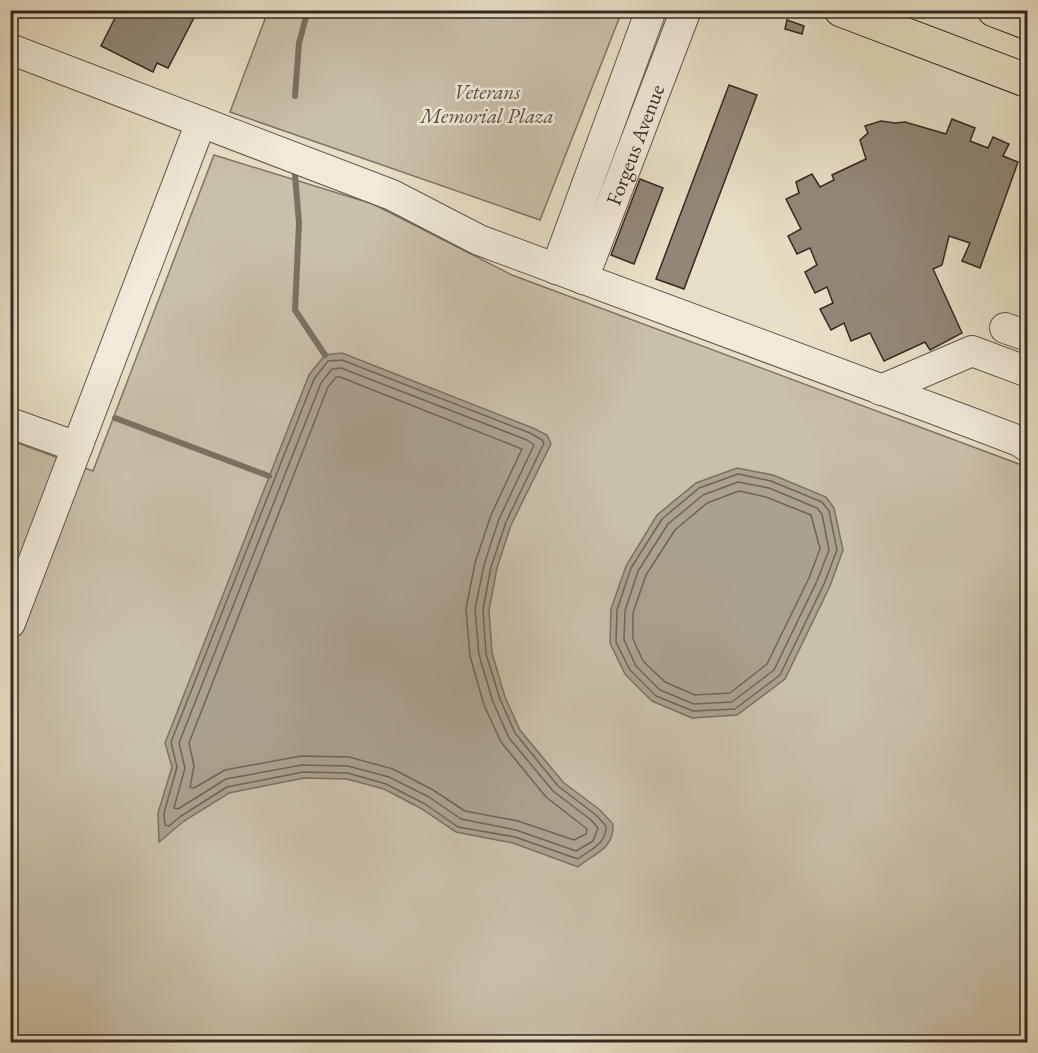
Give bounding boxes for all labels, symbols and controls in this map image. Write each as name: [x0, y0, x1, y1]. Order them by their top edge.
park label: Veterans Memorial Plaza: [418, 78, 554, 129]
street label: Forgeus Avenue: [599, 80, 670, 209]

